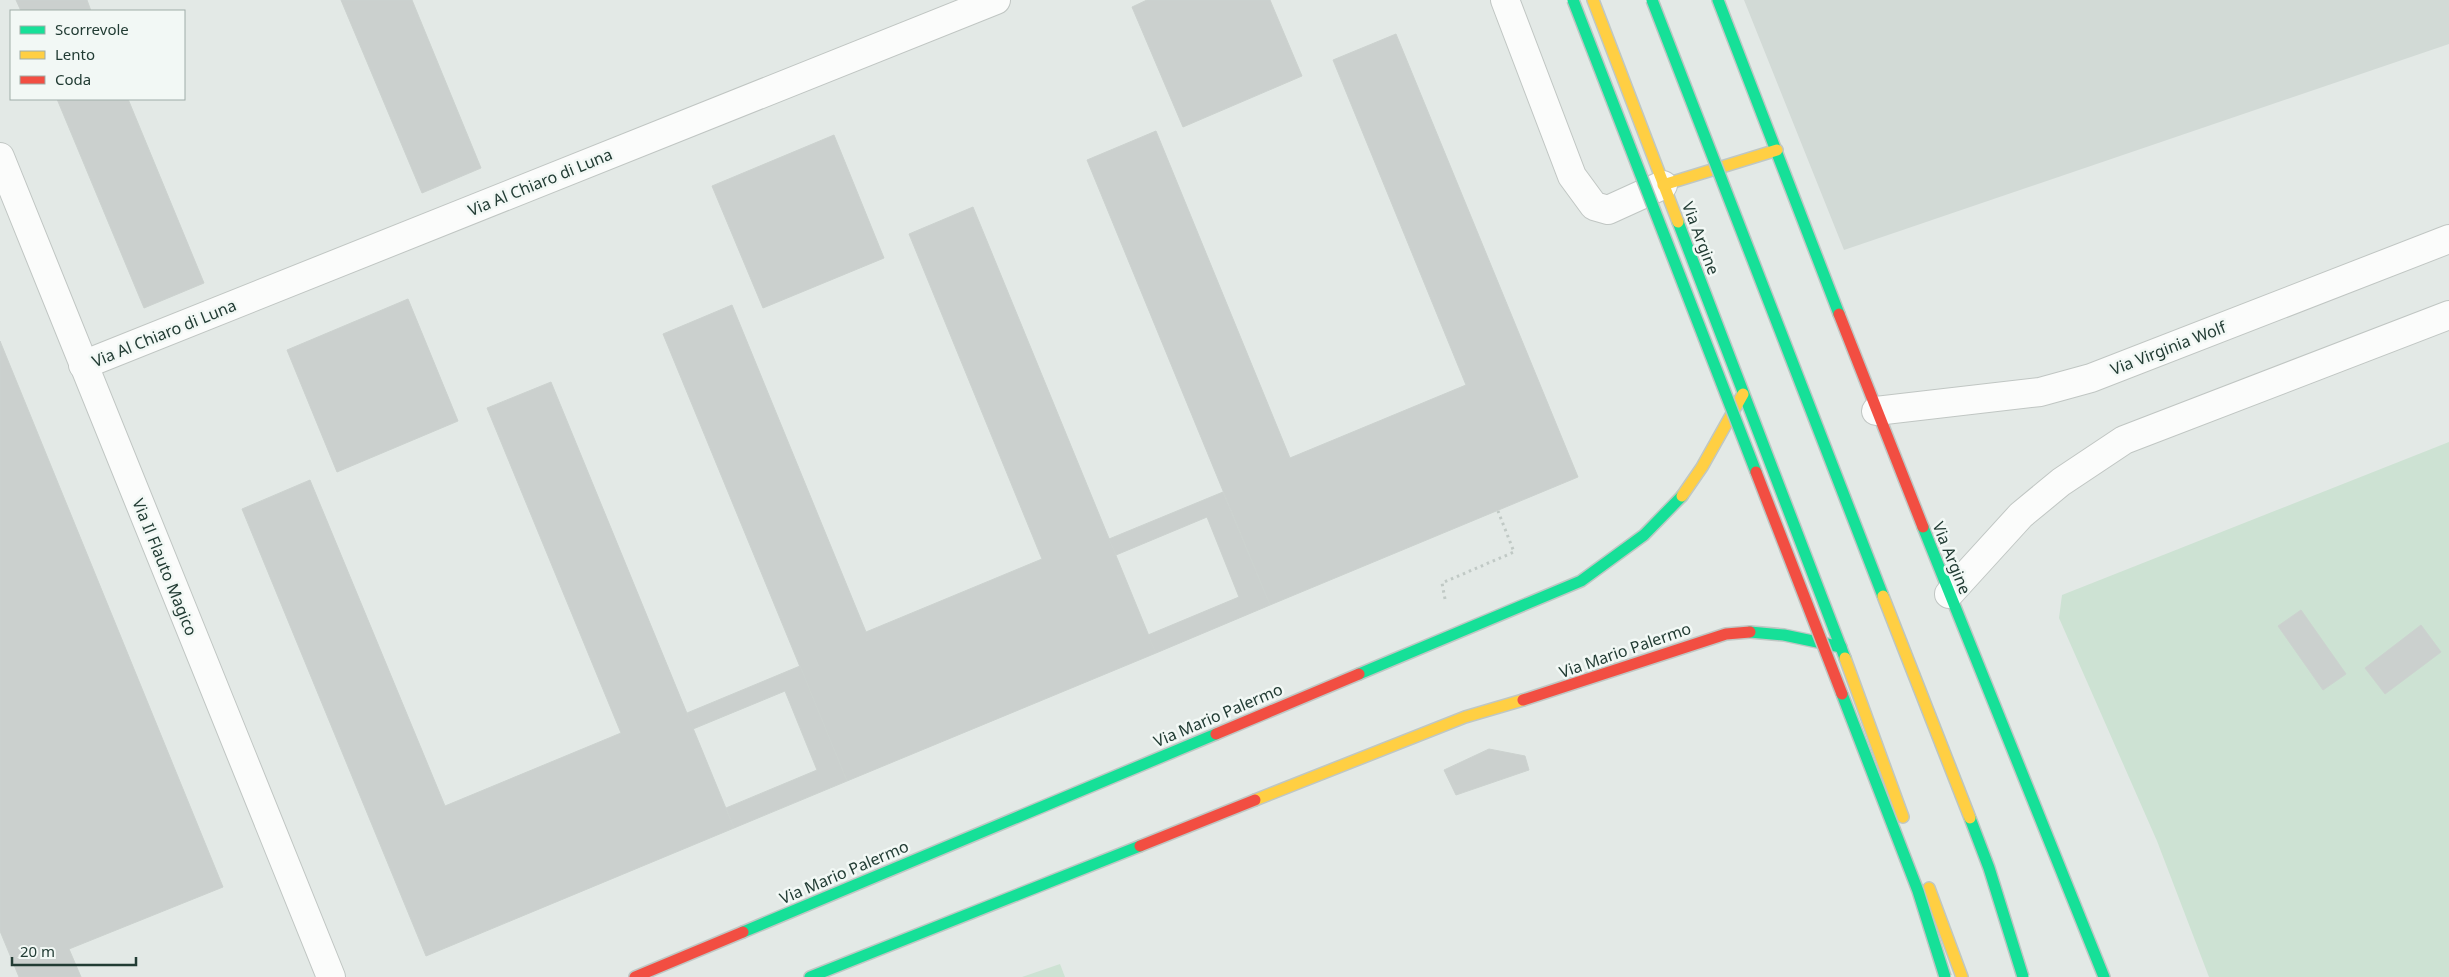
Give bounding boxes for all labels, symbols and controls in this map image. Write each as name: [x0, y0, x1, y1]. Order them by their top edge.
legend: [10, 10, 185, 100]
text: Scorrevole: [55, 19, 129, 39]
text: Lento: [55, 44, 95, 64]
text: Coda: [55, 69, 91, 89]
street label: Via Al Chiaro di Luna: [465, 143, 615, 221]
street label: Via Argine: [1677, 198, 1725, 278]
street label: Via Al Chiaro di Luna: [89, 294, 239, 372]
street label: Via Virginia Wolf: [2107, 315, 2230, 380]
street label: Via Il Flauto Magico: [127, 495, 203, 639]
street label: Via Argine: [1927, 518, 1977, 598]
street label: Via Mario Palermo: [1556, 617, 1694, 683]
street label: Via Mario Palermo: [1150, 678, 1286, 752]
street label: Via Mario Palermo: [776, 835, 912, 909]
scale bar: [12, 934, 136, 966]
text: 20 m: [20, 941, 55, 961]

